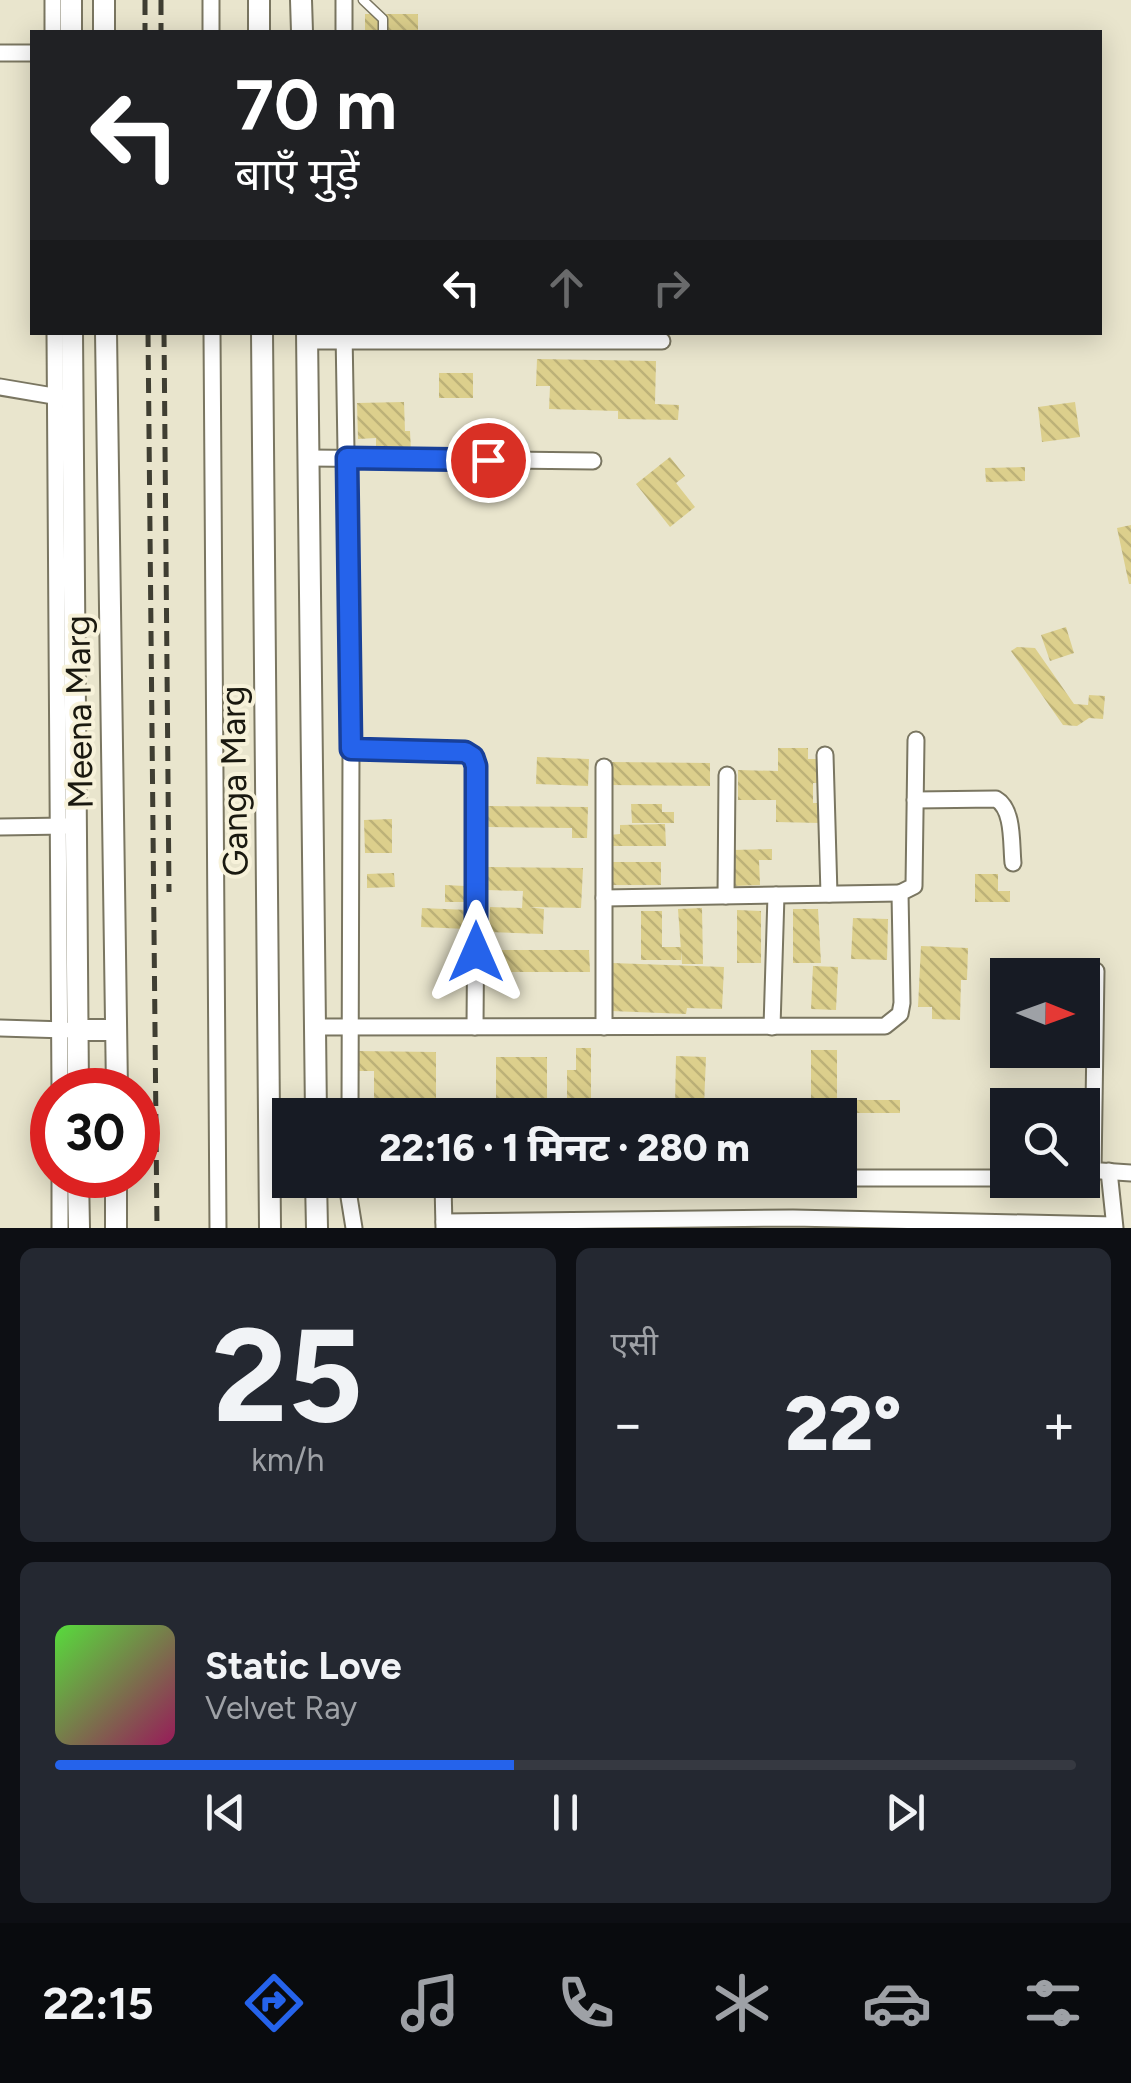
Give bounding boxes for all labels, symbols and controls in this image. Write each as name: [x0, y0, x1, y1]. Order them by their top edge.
text: 70 m: [235, 62, 397, 147]
icon: left: [70, 70, 200, 200]
text: बाएँ मुड़ें: [235, 147, 359, 201]
icon: left: [434, 260, 489, 315]
icon: ahead: [539, 260, 594, 315]
icon: right: [644, 260, 699, 315]
pin: [446, 418, 531, 503]
icon: arrive: [461, 433, 516, 488]
street label: Meena Marg: [56, 615, 102, 809]
street label: Ganga Marg: [211, 685, 257, 877]
position arrow: [424, 900, 528, 1004]
north arrow: [990, 958, 1100, 1068]
map controls: [990, 958, 1100, 1198]
speed limit sign: 30: [30, 1068, 160, 1198]
button: search: [990, 1088, 1100, 1198]
text: 22:16 · 1 मिनट · 280 m: [379, 1125, 750, 1171]
text: 25: [212, 1298, 363, 1454]
text: एसी: [611, 1325, 658, 1363]
text: 22°: [785, 1379, 902, 1469]
text: −: [611, 1391, 645, 1457]
text: +: [1042, 1391, 1076, 1457]
text: km/h: [251, 1441, 324, 1479]
text: Static Love: [205, 1643, 402, 1689]
text: Velvet Ray: [205, 1689, 357, 1727]
icon: previous: [198, 1785, 253, 1840]
icon: pause: [538, 1785, 593, 1840]
icon: next: [878, 1785, 933, 1840]
icon: directions: [239, 1968, 309, 2038]
icon: music: [395, 1968, 465, 2038]
icon: phone: [551, 1968, 621, 2038]
icon: climate: [707, 1968, 777, 2038]
icon: car: [862, 1968, 932, 2038]
icon: filters: [1018, 1968, 1088, 2038]
text: 22:15: [43, 1976, 154, 2030]

